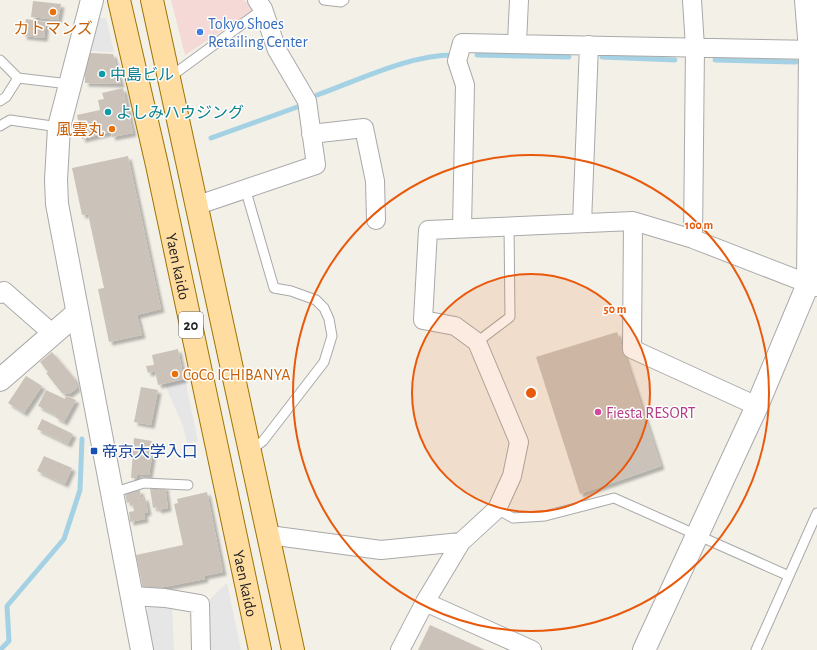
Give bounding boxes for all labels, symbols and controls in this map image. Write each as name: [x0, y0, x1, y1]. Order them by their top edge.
marker: カトマンズ: [48, 7, 58, 17]
place label: Tokyo Shoes Retailing Center: [208, 16, 308, 50]
place label: カトマンズ: [13, 20, 93, 37]
marker: Tokyo Shoes Retailing Center: [195, 27, 205, 37]
place label: 中島ビル: [110, 66, 174, 83]
marker: 中島ビル: [97, 69, 107, 79]
place label: よしみハウジング: [116, 104, 244, 121]
marker: よしみハウジング: [103, 107, 113, 117]
place label: 風雲丸: [56, 122, 104, 138]
marker: 風雲丸: [107, 124, 117, 134]
text: 100 m: [685, 219, 713, 231]
street label: Yaen kaido: [163, 232, 192, 301]
text: 50 m: [604, 303, 627, 315]
road number: 20: [179, 312, 203, 338]
place label: CoCo ICHIBANYA: [183, 367, 291, 383]
marker: CoCo ICHIBANYA: [170, 369, 180, 379]
centre of rings: [524, 386, 538, 400]
place label: Fiesta RESORT: [606, 405, 696, 421]
marker: Fiesta RESORT: [593, 407, 603, 417]
place label: 帝京大学入口: [102, 443, 198, 460]
marker: 帝京大学入口: [89, 446, 99, 456]
street label: Yaen kaido: [230, 549, 260, 618]

